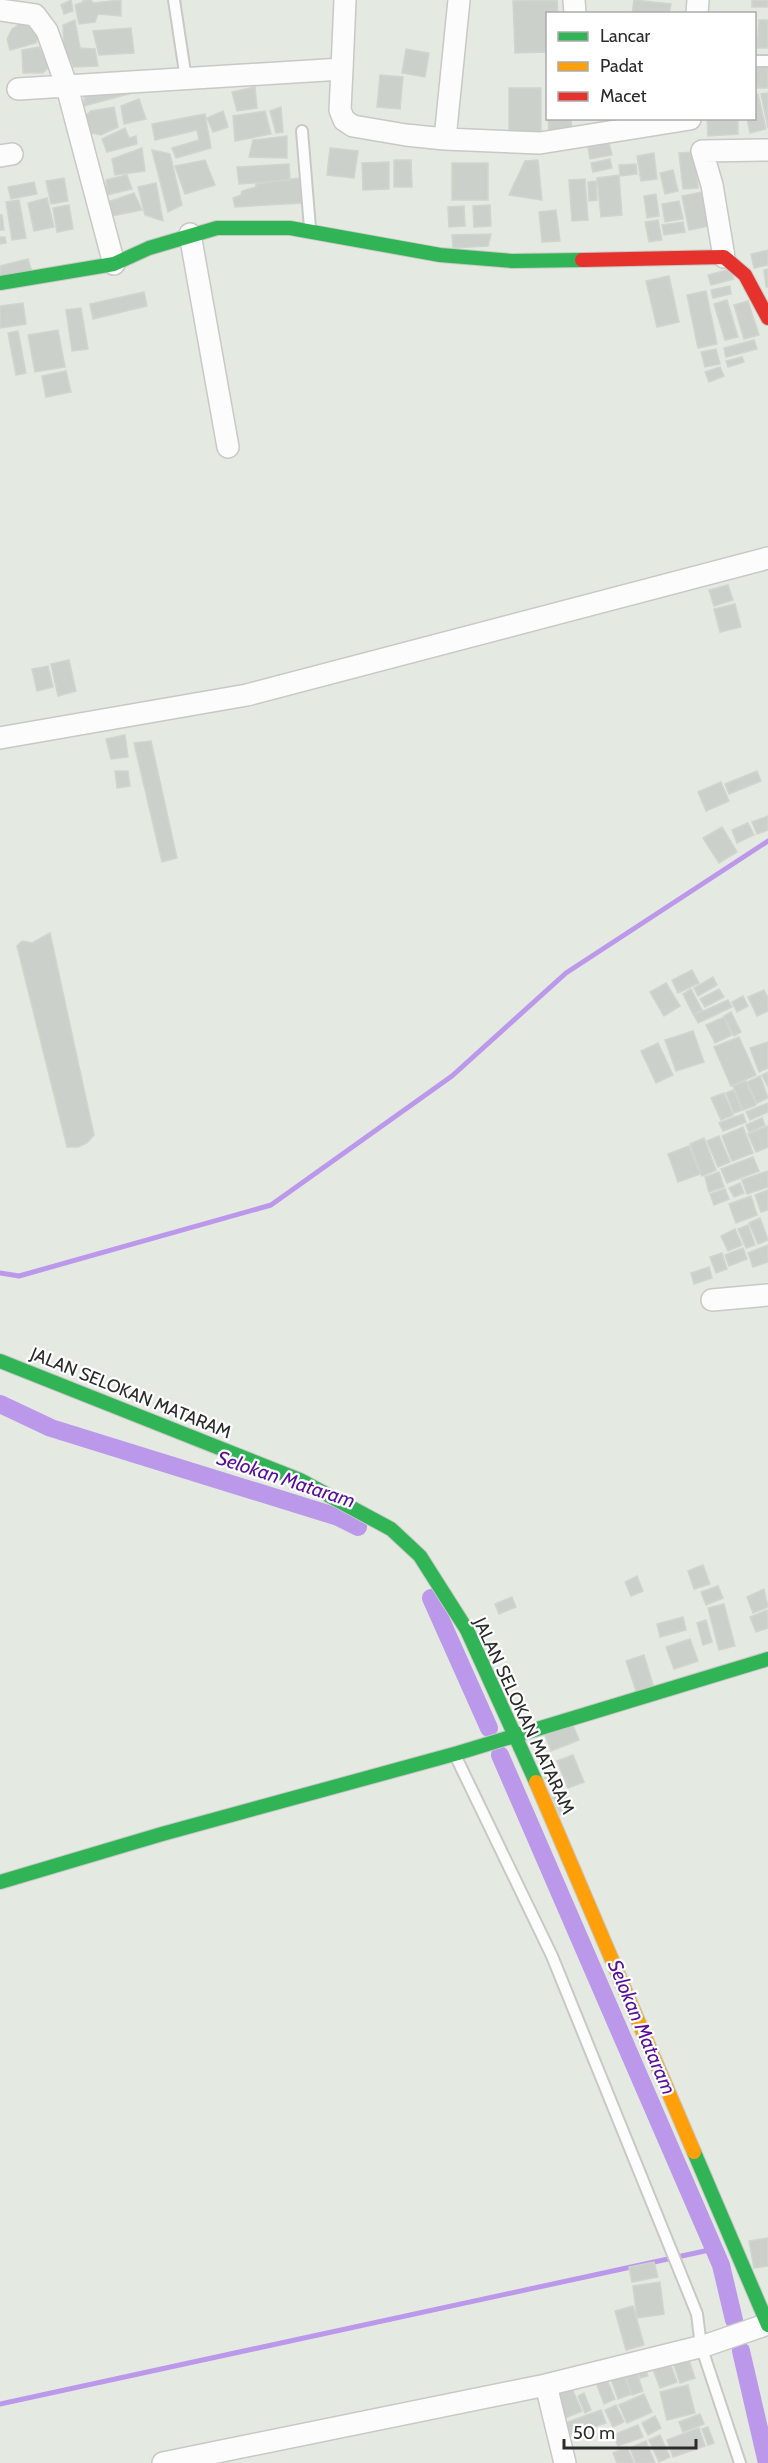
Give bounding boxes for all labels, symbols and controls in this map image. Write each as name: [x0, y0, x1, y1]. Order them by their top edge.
legend: [546, 12, 756, 120]
text: Lancar: [600, 25, 651, 47]
text: Padat: [600, 55, 643, 77]
text: Macet: [600, 85, 646, 107]
street label: JALAN SELOKAN MATARAM: [27, 1342, 235, 1443]
water label: Selokan Mataram: [214, 1445, 358, 1513]
street label: JALAN SELOKAN MATARAM: [468, 1613, 579, 1818]
water label: Selokan Mataram: [603, 1956, 681, 2098]
scale bar: [564, 2412, 696, 2450]
text: 50 m: [573, 2422, 615, 2444]

